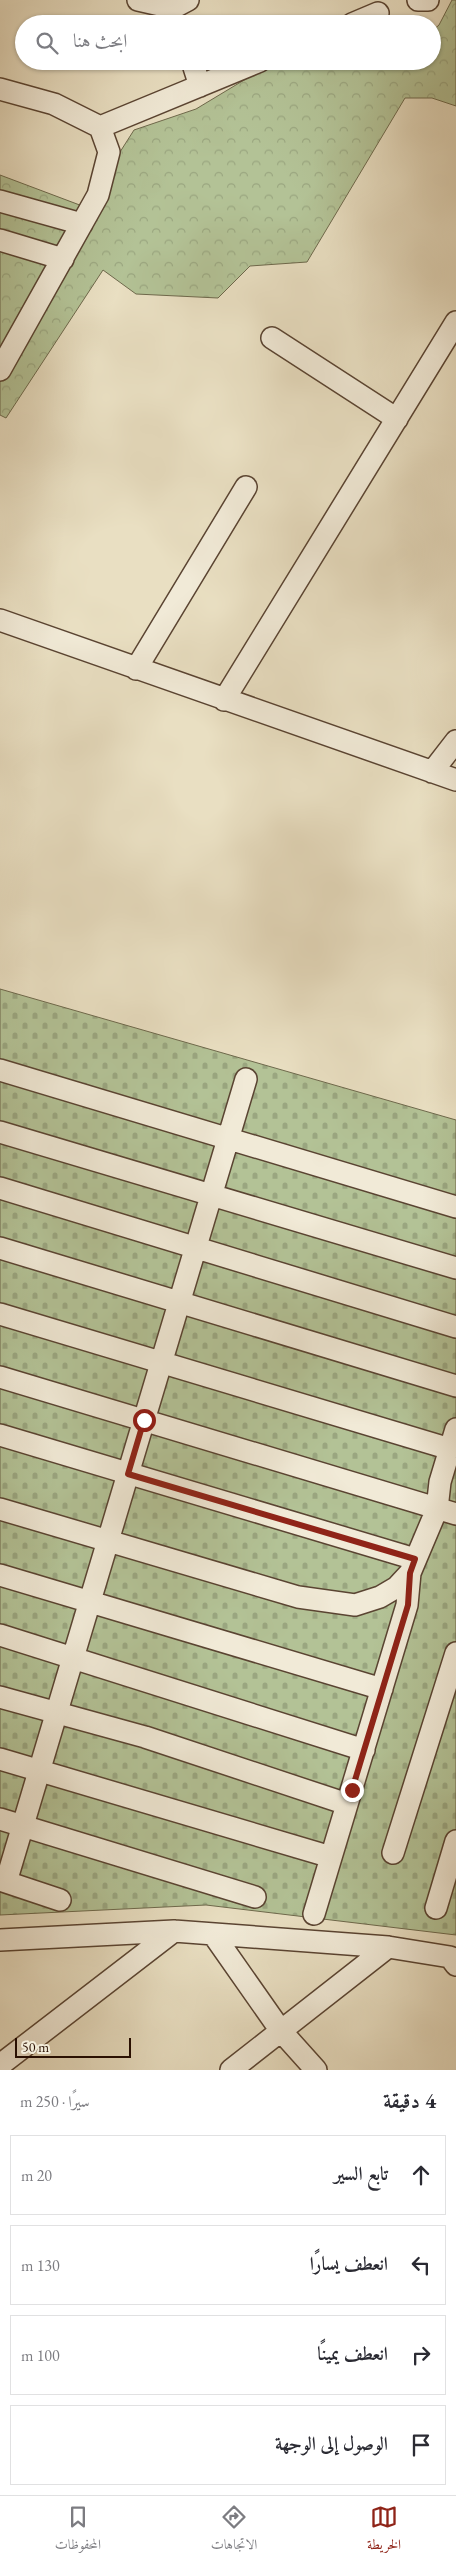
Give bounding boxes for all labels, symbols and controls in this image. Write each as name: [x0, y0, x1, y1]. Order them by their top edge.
search box: [15, 15, 441, 70]
text: ابحث هنا: [73, 28, 127, 53]
icon: search: [33, 29, 61, 57]
route start: [133, 1409, 156, 1432]
route end: [341, 1779, 364, 1802]
scale bar: [15, 2035, 131, 2058]
text: 50 m: [22, 2038, 49, 2056]
text: 4 دقيقة: [383, 2087, 436, 2114]
text: سيرًا · 250 m: [20, 2091, 90, 2112]
text: تابع السير: [334, 2161, 388, 2186]
icon: ahead: [407, 2161, 435, 2189]
text: 20 m: [21, 2165, 52, 2186]
text: انعطف يسارًا: [310, 2251, 388, 2276]
icon: left: [407, 2251, 435, 2279]
text: 130 m: [21, 2255, 60, 2276]
text: انعطف يمينًا: [317, 2341, 388, 2366]
icon: right: [407, 2341, 435, 2369]
text: 100 m: [21, 2345, 60, 2366]
text: الوصول إلى الوجهة: [275, 2431, 388, 2456]
icon: arrive: [407, 2431, 435, 2459]
tab: المحفوظات: [55, 2503, 101, 2558]
tab: الاتجاهات: [211, 2503, 257, 2558]
tab: الخريطة: [367, 2503, 401, 2558]

